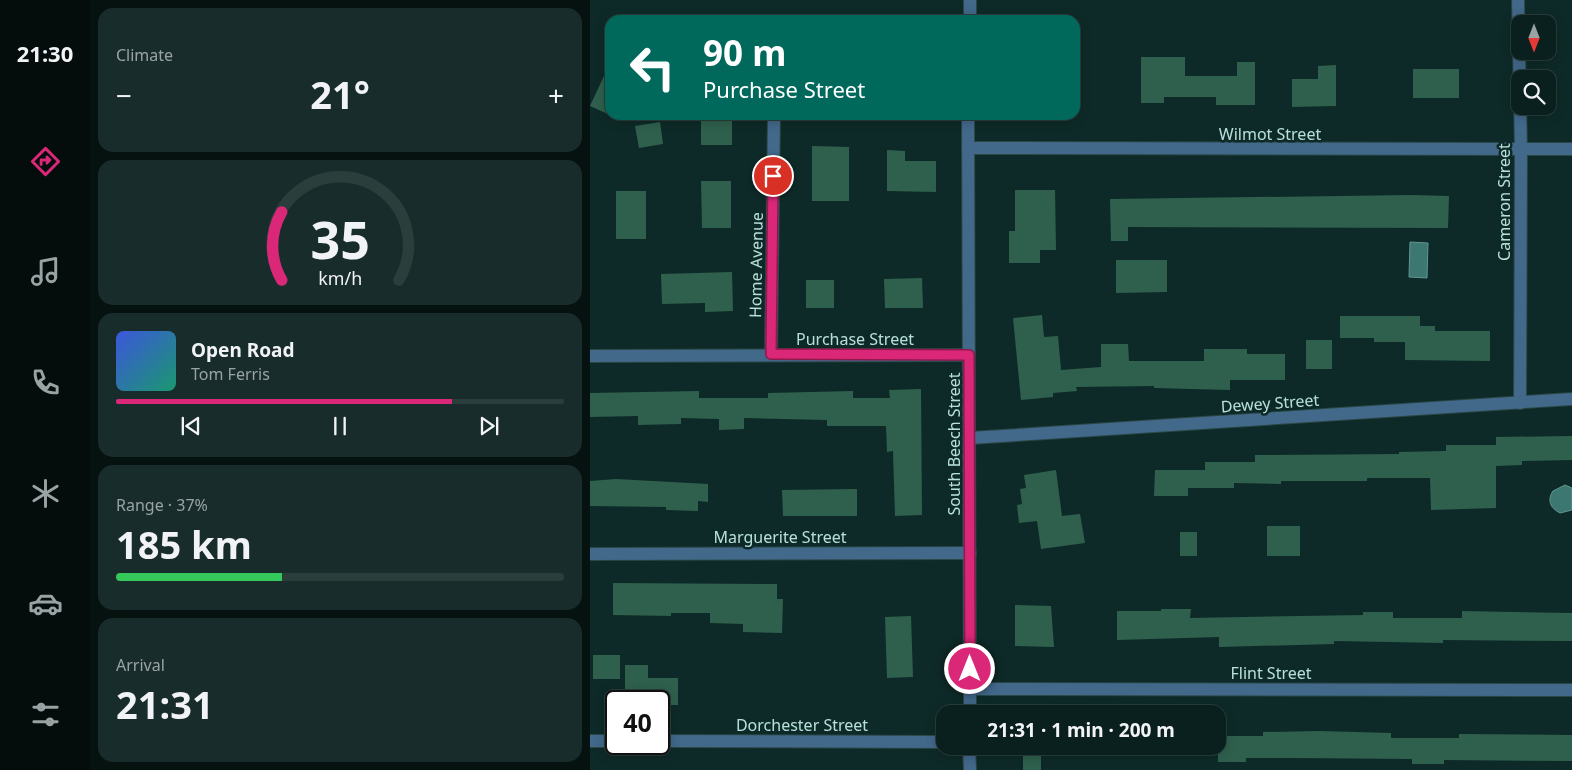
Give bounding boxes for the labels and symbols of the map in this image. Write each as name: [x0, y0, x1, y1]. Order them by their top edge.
north arrow: [1511, 15, 1556, 60]
street label: Wilmot Street: [1219, 123, 1321, 145]
street label: Cameron Street: [1493, 143, 1515, 261]
pin: [752, 155, 794, 197]
street label: Home Avenue: [744, 212, 768, 318]
street label: Purchase Street: [796, 328, 914, 350]
street label: South Beech Street: [943, 372, 965, 516]
street label: Dewey Street: [1220, 389, 1320, 417]
street label: Marguerite Street: [713, 526, 847, 548]
position arrow: [943, 642, 995, 694]
street label: Flint Street: [1230, 662, 1312, 684]
speed limit sign: 40: [605, 690, 670, 755]
street label: Dorchester Street: [736, 714, 868, 736]

